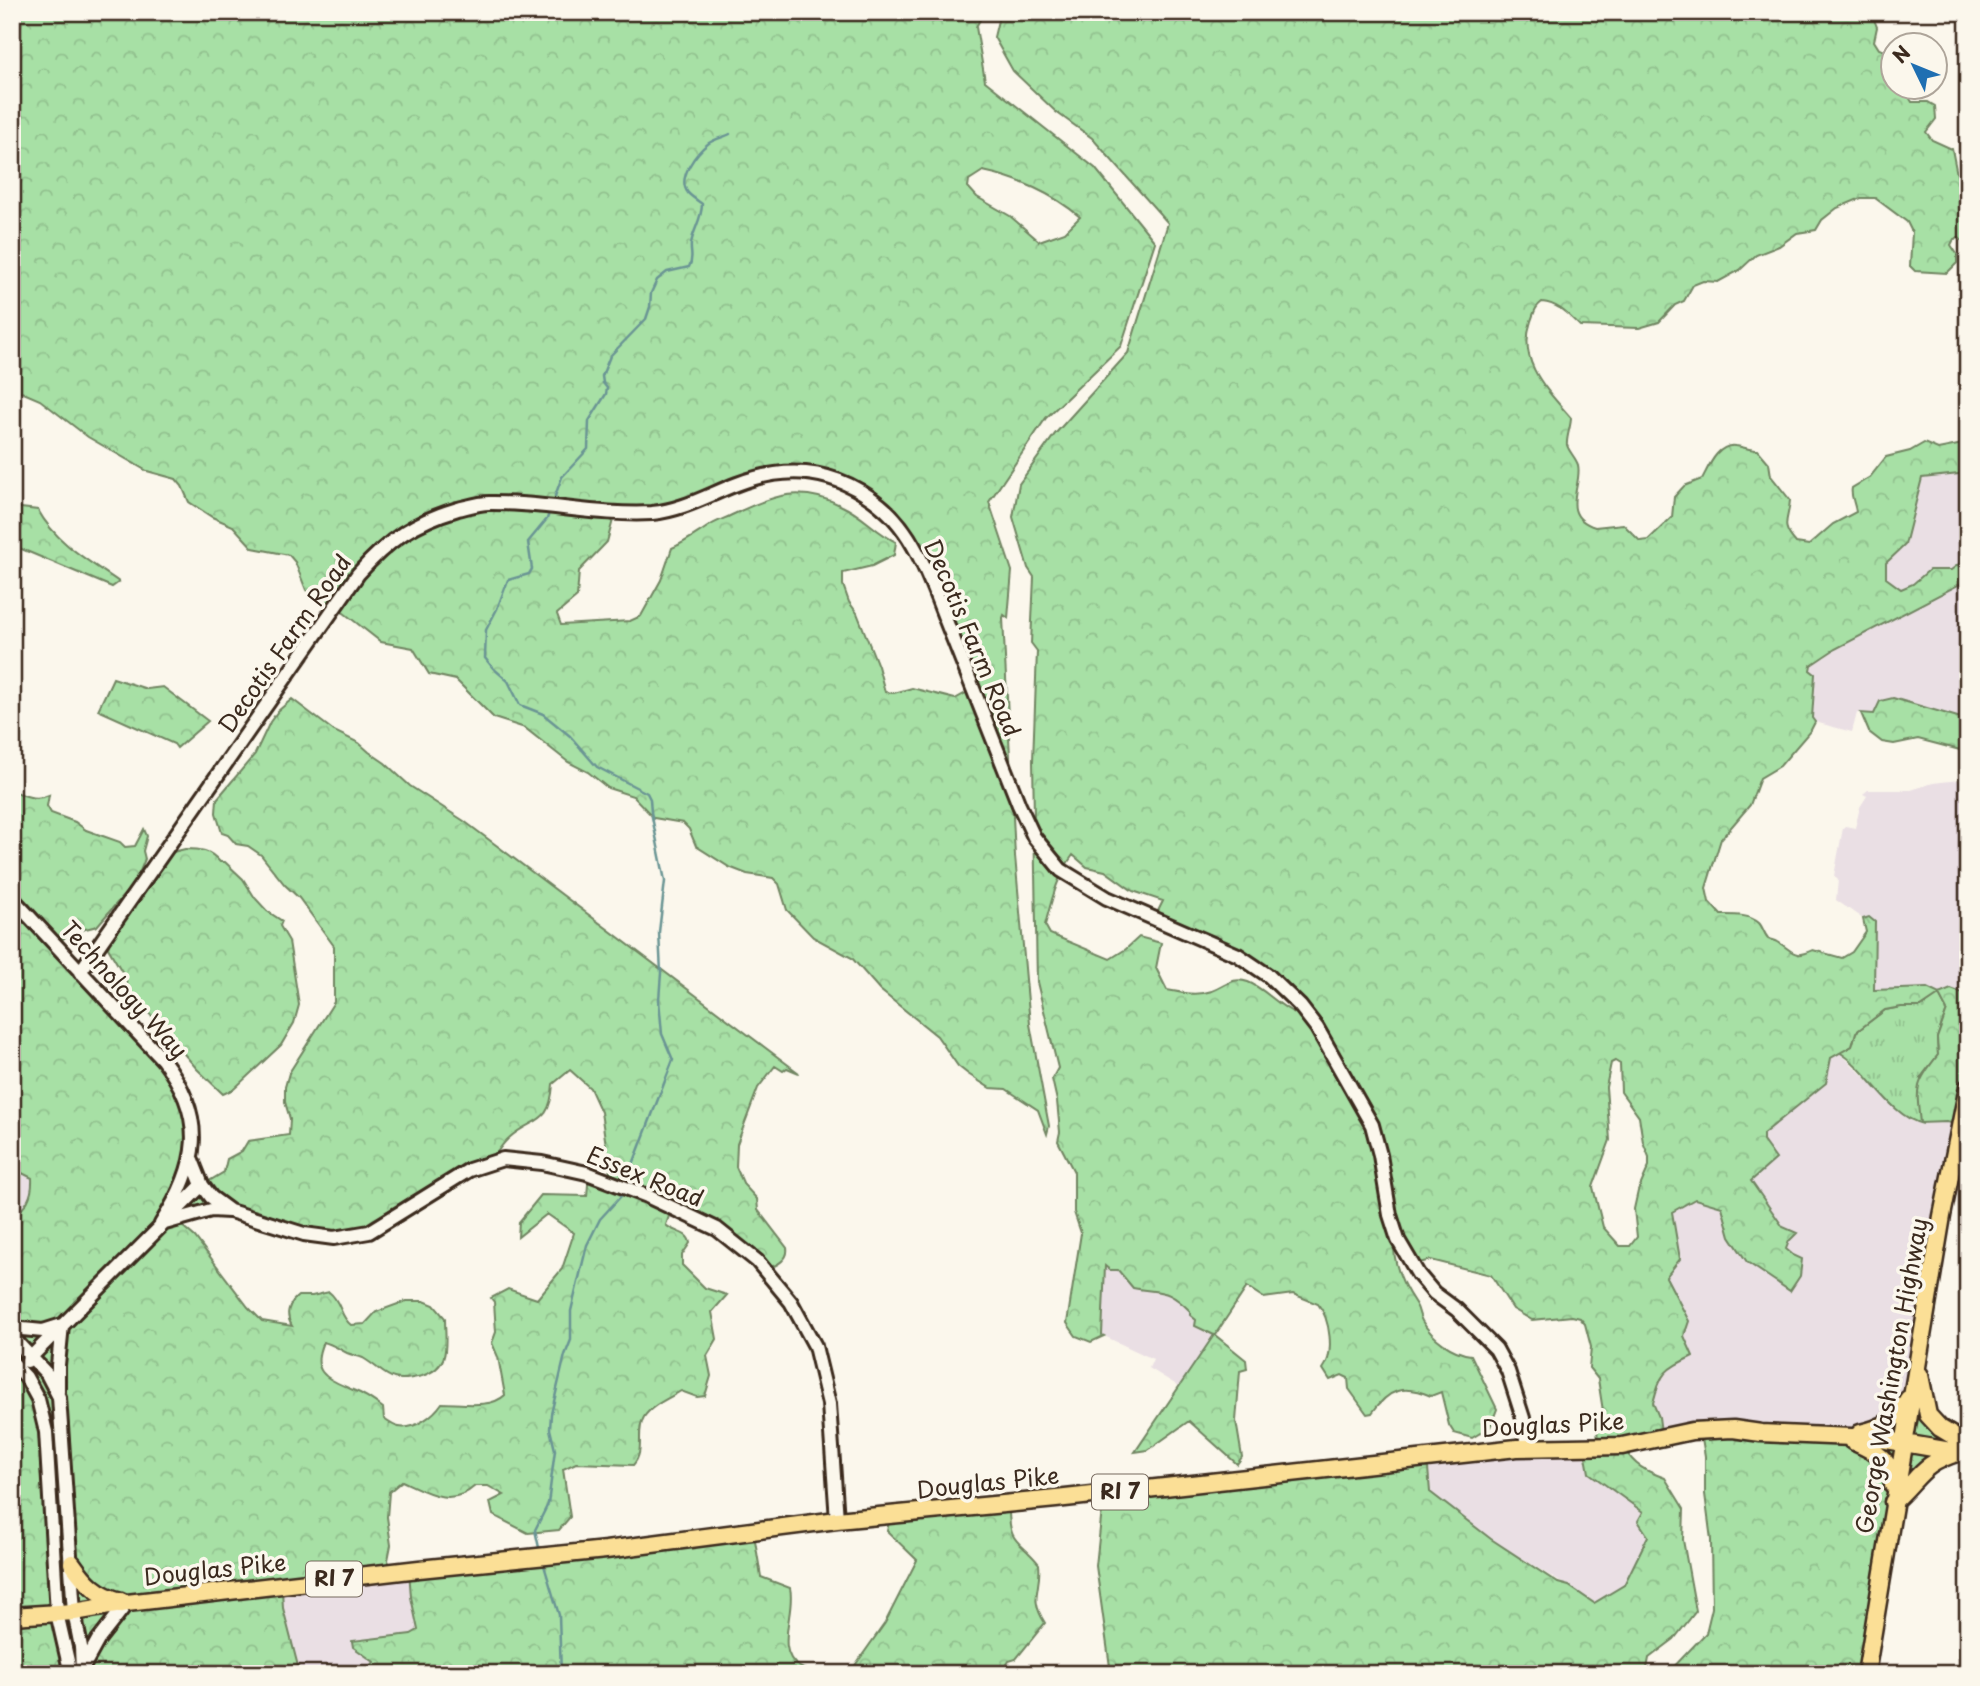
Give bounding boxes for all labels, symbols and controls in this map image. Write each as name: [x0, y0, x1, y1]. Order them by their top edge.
north arrow: [1878, 32, 1948, 102]
text: N: [1885, 39, 1916, 69]
street label: Decotis Farm Road: [916, 533, 1031, 742]
street label: Decotis Farm Road: [209, 546, 359, 740]
street label: Technology Way: [53, 912, 197, 1066]
street label: Essex Road: [582, 1136, 709, 1215]
street label: George Washington Highway: [1845, 1215, 1936, 1536]
street label: Douglas Pike: [1481, 1402, 1625, 1445]
street label: Douglas Pike: [915, 1457, 1061, 1506]
road number: RI 7: [1092, 1474, 1148, 1510]
street label: Douglas Pike: [142, 1544, 288, 1593]
road number: RI 7: [306, 1562, 362, 1596]

